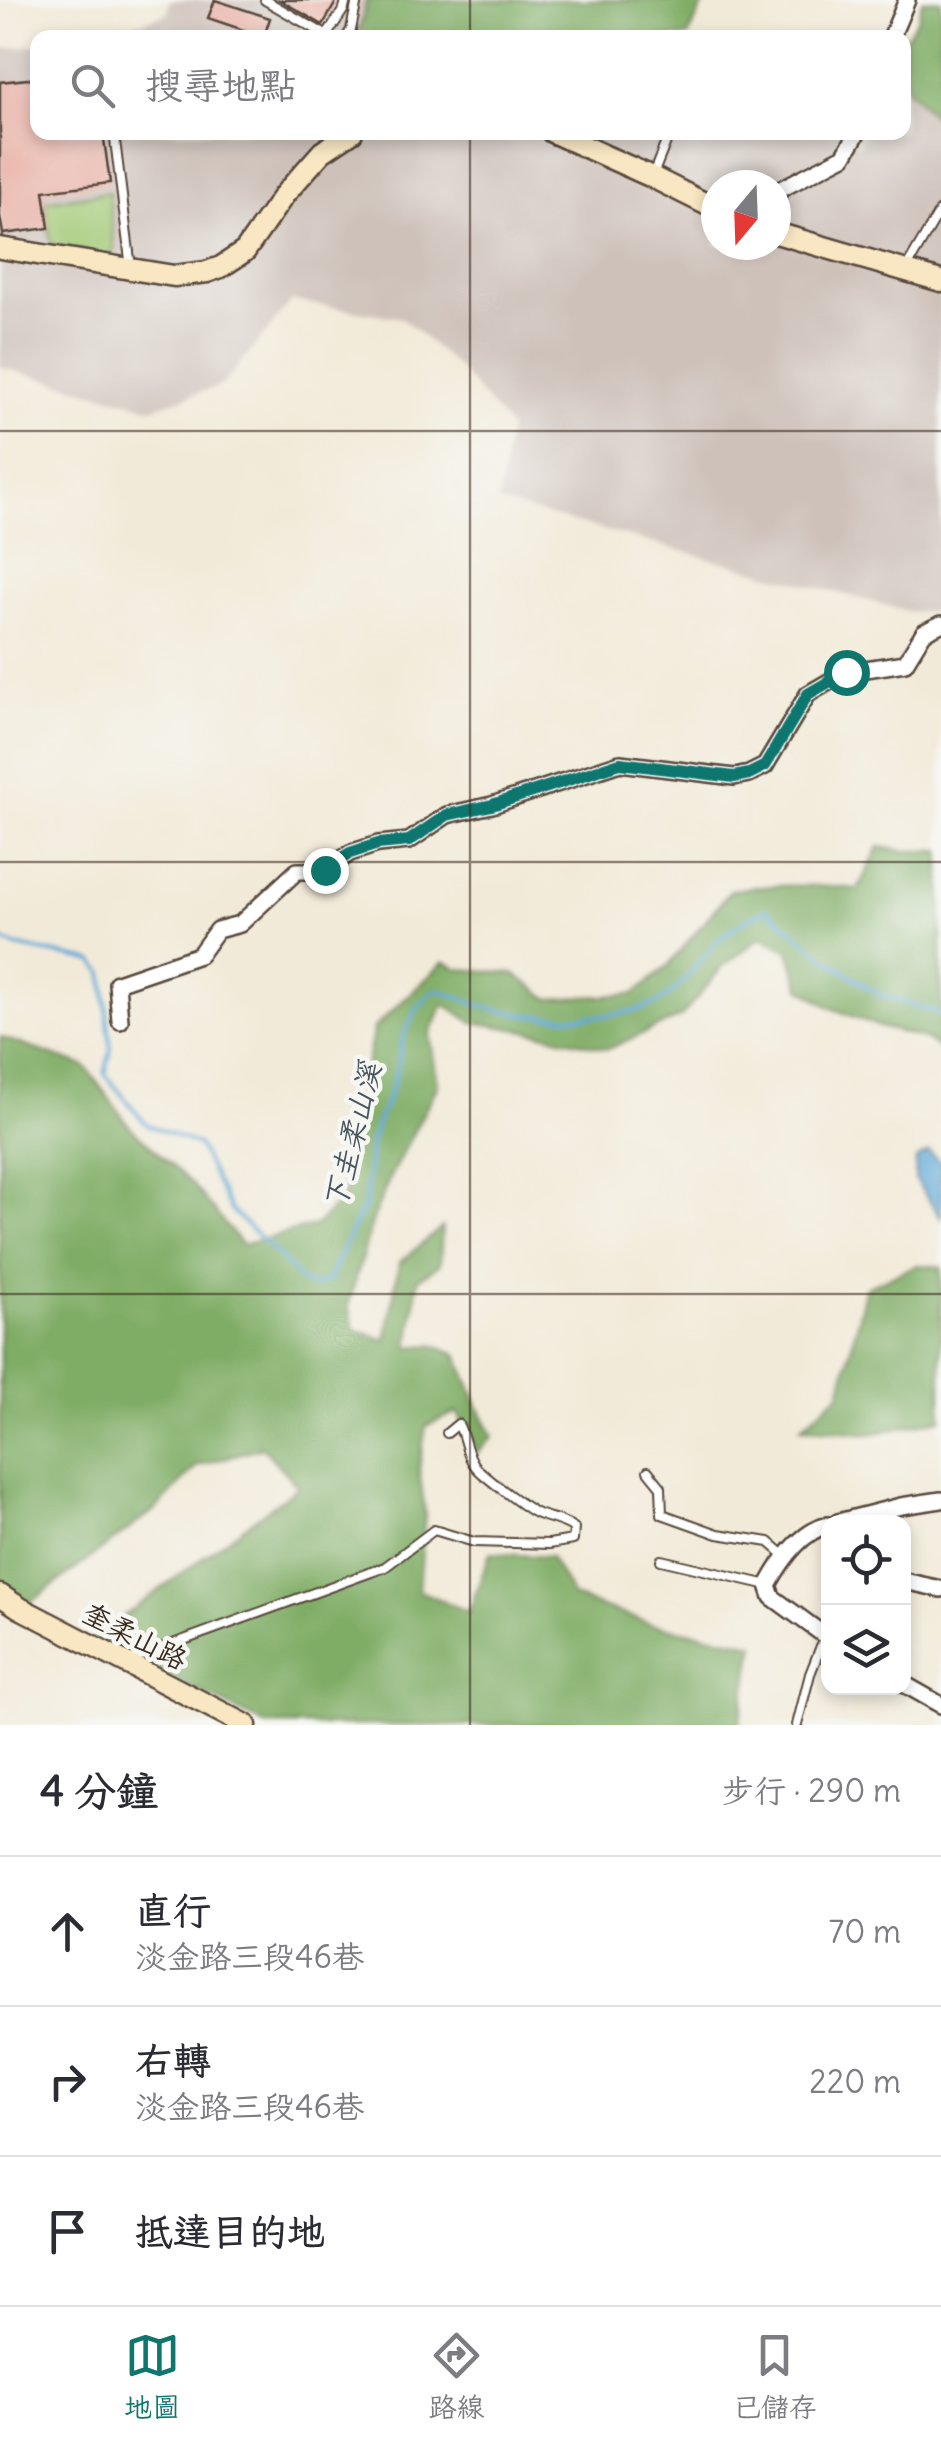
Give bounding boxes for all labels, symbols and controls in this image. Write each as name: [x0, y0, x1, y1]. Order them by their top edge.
search box: [30, 30, 911, 140]
icon: search: [65, 58, 120, 113]
text: 搜尋地點: [145, 62, 297, 109]
north arrow: [701, 170, 791, 260]
route start: [824, 650, 870, 696]
route end: [303, 848, 349, 894]
water label: 下圭柔山溪: [315, 1056, 389, 1213]
map controls: [821, 1515, 911, 1695]
button: locate: [821, 1515, 911, 1605]
street label: 奎柔山路: [77, 1595, 193, 1677]
button: layers: [821, 1605, 911, 1695]
text: 4 分鐘: [40, 1765, 158, 1817]
text: 步行 · 290 m: [722, 1770, 901, 1811]
text: 直行: [135, 1887, 211, 1934]
icon: ahead: [40, 1904, 95, 1959]
text: 70 m: [829, 1911, 901, 1952]
text: 淡金路三段46巷: [135, 1936, 364, 1977]
text: 右轉: [135, 2037, 211, 2084]
icon: right: [40, 2054, 95, 2109]
text: 220 m: [809, 2061, 901, 2102]
text: 淡金路三段46巷: [135, 2086, 364, 2127]
icon: arrive: [40, 2204, 95, 2259]
text: 抵達目的地: [135, 2208, 325, 2255]
tab: 地圖: [124, 2328, 180, 2425]
tab: 路線: [428, 2328, 485, 2425]
tab: 已儲存: [733, 2328, 817, 2425]

